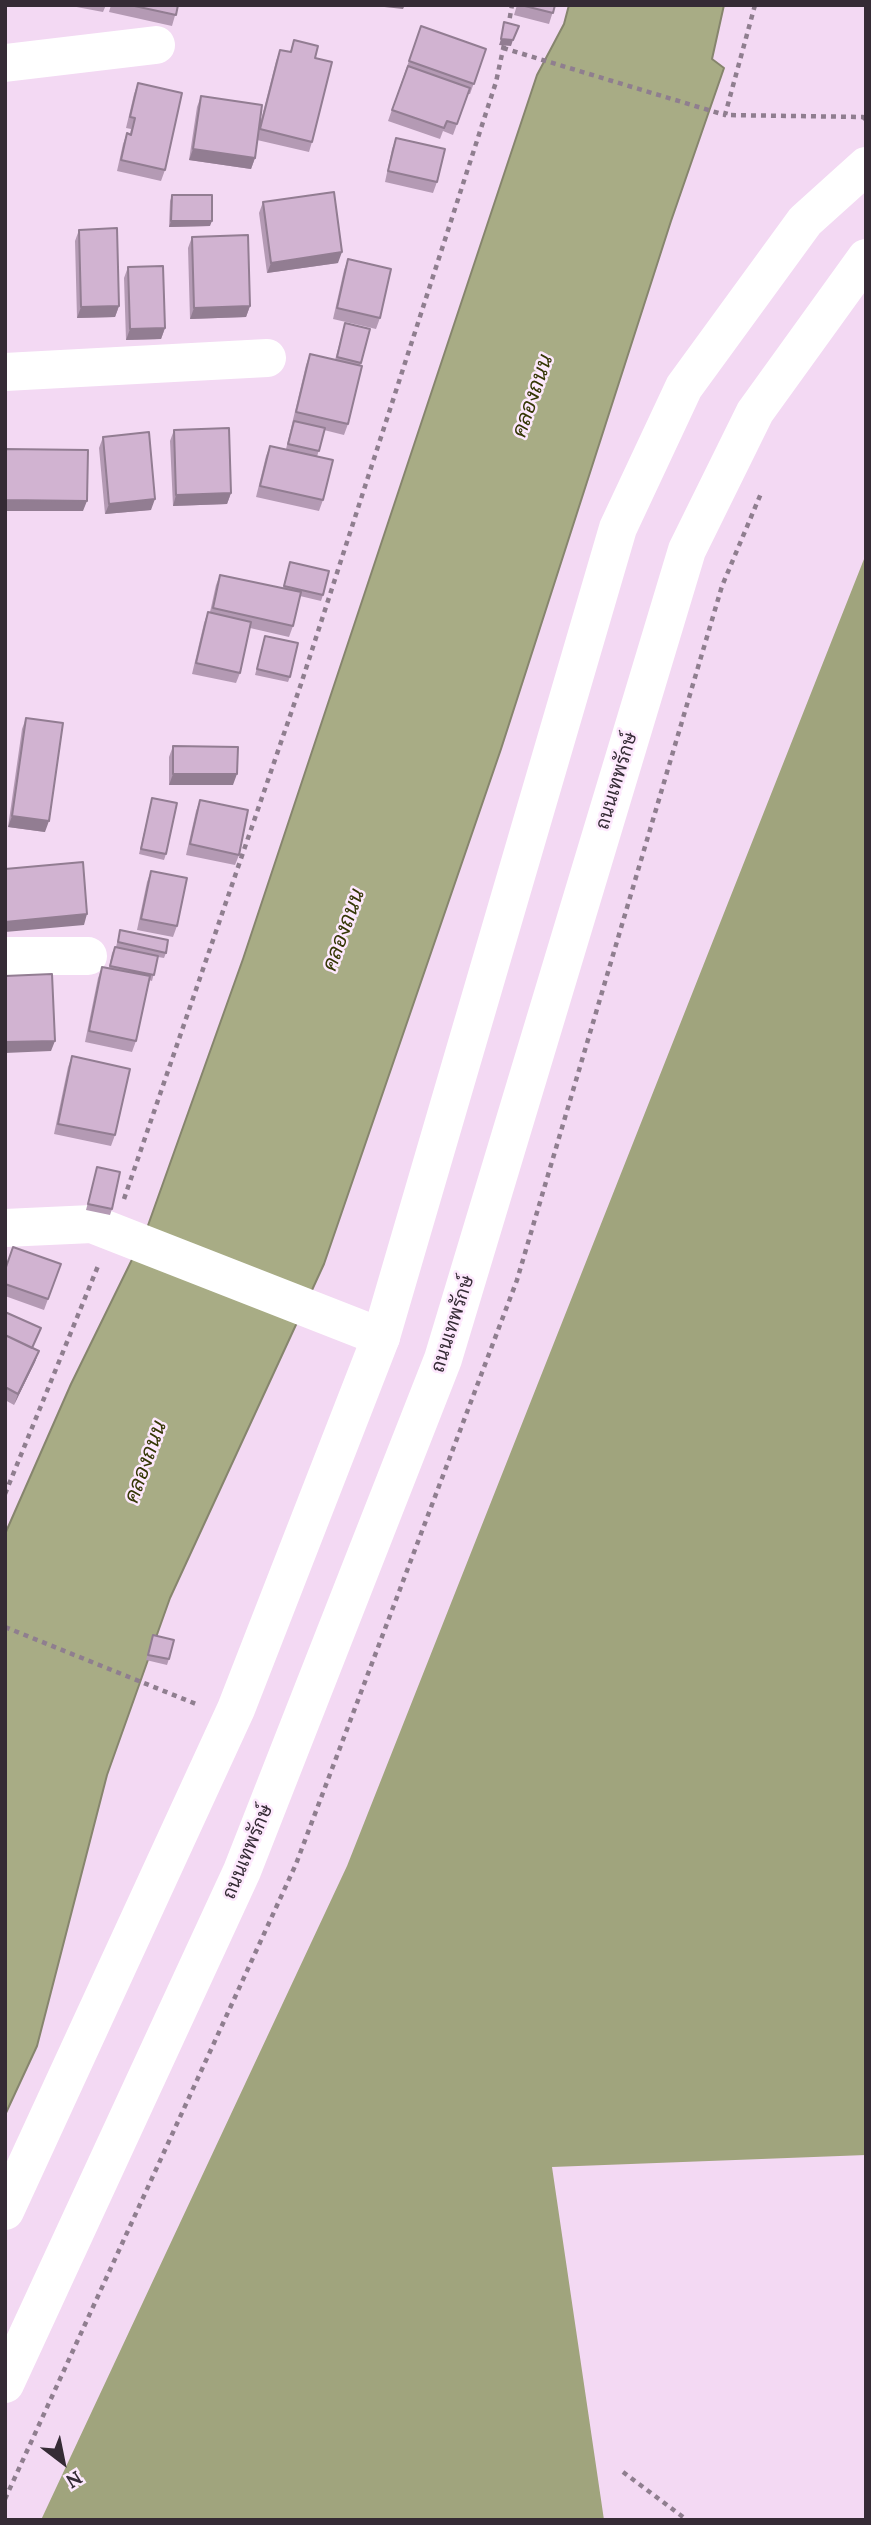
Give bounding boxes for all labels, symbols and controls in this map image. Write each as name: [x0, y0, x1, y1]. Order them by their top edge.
water label: คลองถนน: [507, 351, 559, 441]
street label: ถนนเทพรักษ์: [591, 730, 643, 832]
water label: คลองถนน: [318, 885, 370, 975]
street label: ถนนเทพรักษ์: [427, 1273, 479, 1375]
water label: คลองถนน: [120, 1417, 172, 1507]
street label: ถนนเทพรักษ์: [218, 1801, 278, 1903]
north arrow: [28, 2427, 98, 2497]
text: N: [62, 2466, 87, 2494]

